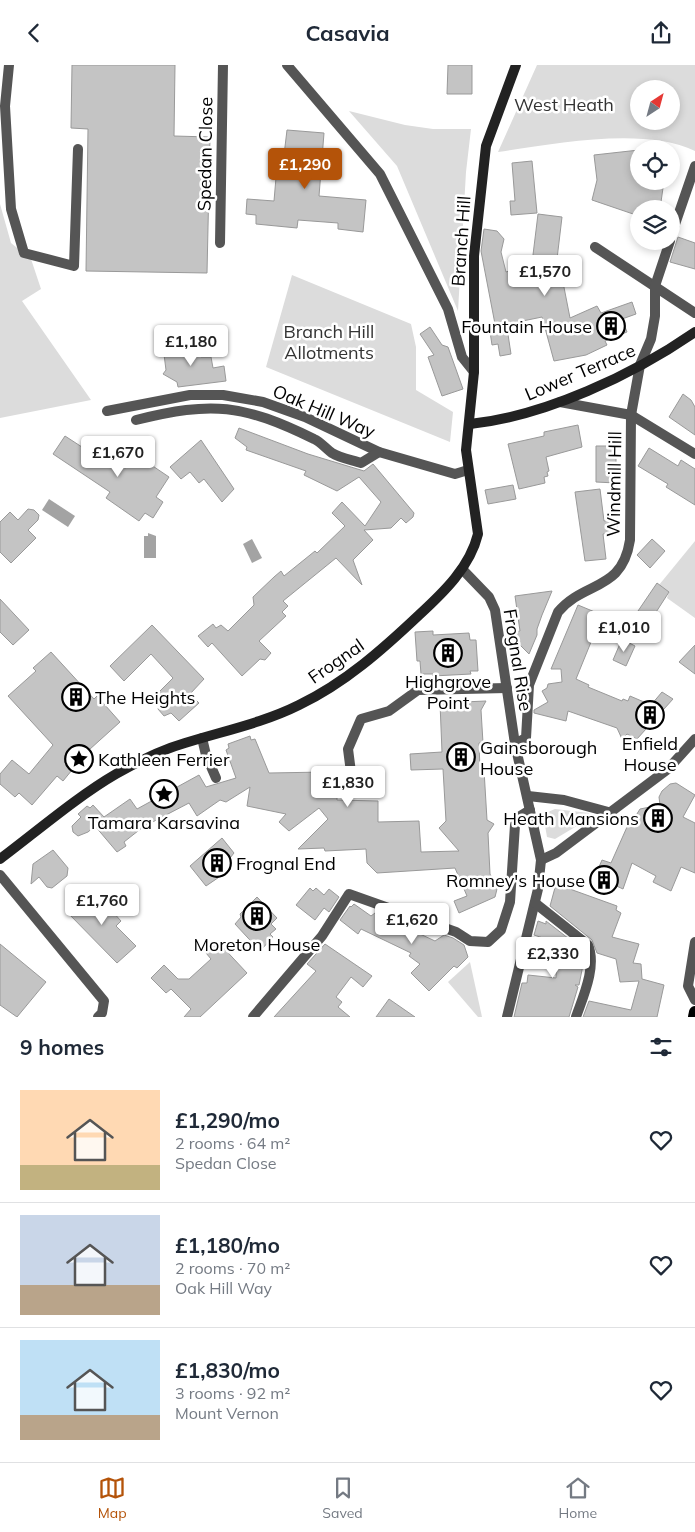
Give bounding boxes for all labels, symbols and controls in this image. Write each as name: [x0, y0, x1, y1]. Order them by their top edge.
icon: back: [20, 19, 48, 47]
text: Casavia: [305, 19, 390, 47]
icon: share: [647, 19, 675, 47]
north arrow: [630, 80, 680, 130]
map controls: [630, 80, 680, 250]
park label: West Heath: [514, 93, 614, 116]
street label: Spedan Close: [193, 97, 217, 211]
button: locate: [630, 140, 680, 190]
pin: £1,290: [264, 147, 346, 190]
text: £1,290: [279, 154, 331, 174]
street label: Branch Hill: [446, 195, 476, 287]
button: layers: [630, 200, 680, 250]
pin: £1,570: [504, 255, 586, 297]
text: £1,570: [519, 261, 571, 281]
building icon: Fountain House: [596, 311, 626, 341]
place label: Fountain House: [461, 315, 592, 338]
park label: Branch Hill Allotments: [284, 320, 374, 364]
pin: £1,180: [150, 325, 232, 367]
text: £1,180: [165, 331, 217, 351]
street label: Lower Terrace: [521, 338, 639, 406]
street label: Oak Hill Way: [269, 379, 379, 443]
street label: Windmill Hill: [602, 431, 626, 537]
pin: £1,670: [77, 435, 159, 478]
text: £1,670: [92, 442, 144, 462]
street label: Frognal Rise: [499, 607, 537, 713]
pin: £1,010: [583, 611, 665, 653]
text: £1,010: [598, 617, 650, 637]
street label: Frognal: [304, 633, 368, 689]
building icon: Highgrove Point: [433, 638, 463, 668]
place label: Highgrove Point: [405, 670, 491, 714]
building icon: The Heights: [61, 682, 91, 712]
place label: The Heights: [95, 686, 195, 709]
building icon: Enfield House: [635, 700, 665, 730]
place label: Enfield House: [622, 732, 678, 776]
place label: Gainsborough House: [480, 736, 597, 780]
building icon: Gainsborough House: [446, 742, 476, 772]
place icon: Kathleen Ferrier: [64, 744, 94, 774]
place label: Kathleen Ferrier: [98, 748, 230, 771]
pin: £1,830: [307, 765, 389, 808]
text: £1,830: [322, 772, 374, 792]
place icon: Tamara Karsavina: [149, 779, 179, 809]
building icon: Heath Mansions: [643, 803, 673, 833]
place label: Heath Mansions: [503, 807, 639, 830]
place label: Tamara Karsavina: [88, 811, 240, 834]
building icon: Frognal End: [202, 848, 232, 878]
place label: Frognal End: [236, 852, 336, 875]
building icon: Romney's House: [589, 865, 619, 895]
place label: Romney's House: [446, 869, 585, 892]
pin: £1,760: [61, 883, 143, 926]
text: £1,760: [76, 890, 128, 910]
building icon: Moreton House: [242, 901, 272, 931]
pin: £1,620: [371, 903, 453, 945]
text: £1,620: [386, 909, 438, 929]
place label: Moreton House: [194, 933, 320, 956]
pin: £2,330: [512, 937, 594, 979]
text: £2,330: [527, 943, 579, 963]
icon: filters: [647, 1033, 675, 1061]
text: 9 homes: [20, 1034, 104, 1060]
text: £1,290/mo: [175, 1107, 280, 1133]
icon: home: [60, 1110, 120, 1170]
icon: heart: [647, 1126, 675, 1154]
text: 2 rooms · 64 m²: [175, 1133, 290, 1153]
text: Spedan Close: [175, 1153, 277, 1173]
text: £1,180/mo: [175, 1232, 280, 1258]
icon: home: [60, 1235, 120, 1295]
icon: heart: [647, 1251, 675, 1279]
text: 2 rooms · 70 m²: [175, 1258, 290, 1278]
text: Oak Hill Way: [175, 1278, 272, 1298]
text: £1,830/mo: [175, 1357, 280, 1383]
icon: home: [60, 1360, 120, 1420]
icon: heart: [647, 1376, 675, 1404]
text: 3 rooms · 92 m²: [175, 1383, 290, 1403]
text: Mount Vernon: [175, 1403, 279, 1423]
tab: Map: [98, 1474, 127, 1522]
tab: Saved: [322, 1474, 363, 1522]
tab: Home: [558, 1474, 597, 1522]

